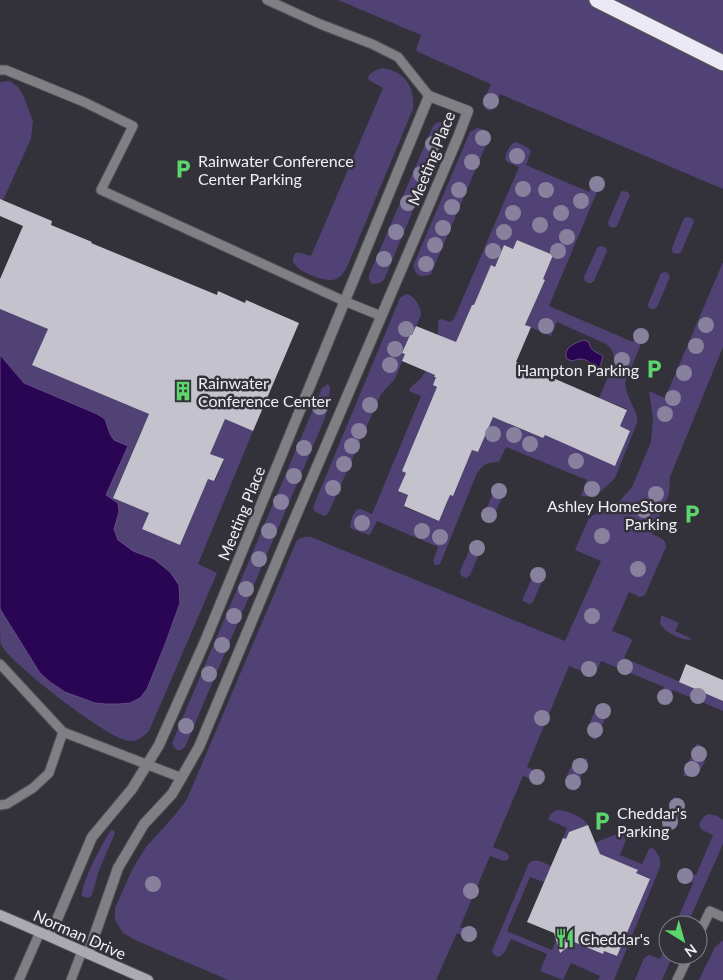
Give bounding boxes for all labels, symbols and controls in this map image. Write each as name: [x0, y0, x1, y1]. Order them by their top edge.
street label: Meeting Place: [403, 108, 459, 208]
place label: Rainwater Conference Center Parking: [198, 151, 354, 188]
parking icon: Rainwater Conference Center Parking: [172, 158, 194, 180]
parking icon: Hampton Parking: [643, 358, 665, 380]
place label: Hampton Parking: [517, 360, 639, 379]
place label: Rainwater Conference Center: [198, 373, 331, 410]
building icon: Rainwater Conference Center: [172, 380, 194, 402]
street label: Meeting Place: [213, 463, 269, 563]
place label: Ashley HomeStore Parking: [547, 496, 677, 533]
parking icon: Ashley HomeStore Parking: [681, 503, 703, 525]
place label: Cheddar's Parking: [617, 803, 687, 840]
parking icon: Cheddar's Parking: [591, 810, 613, 832]
street label: Norman Drive: [31, 905, 129, 963]
north arrow: [658, 915, 708, 965]
restaurant icon: Cheddar's: [554, 927, 576, 949]
place label: Cheddar's: [580, 929, 650, 948]
text: N: [682, 941, 701, 961]

